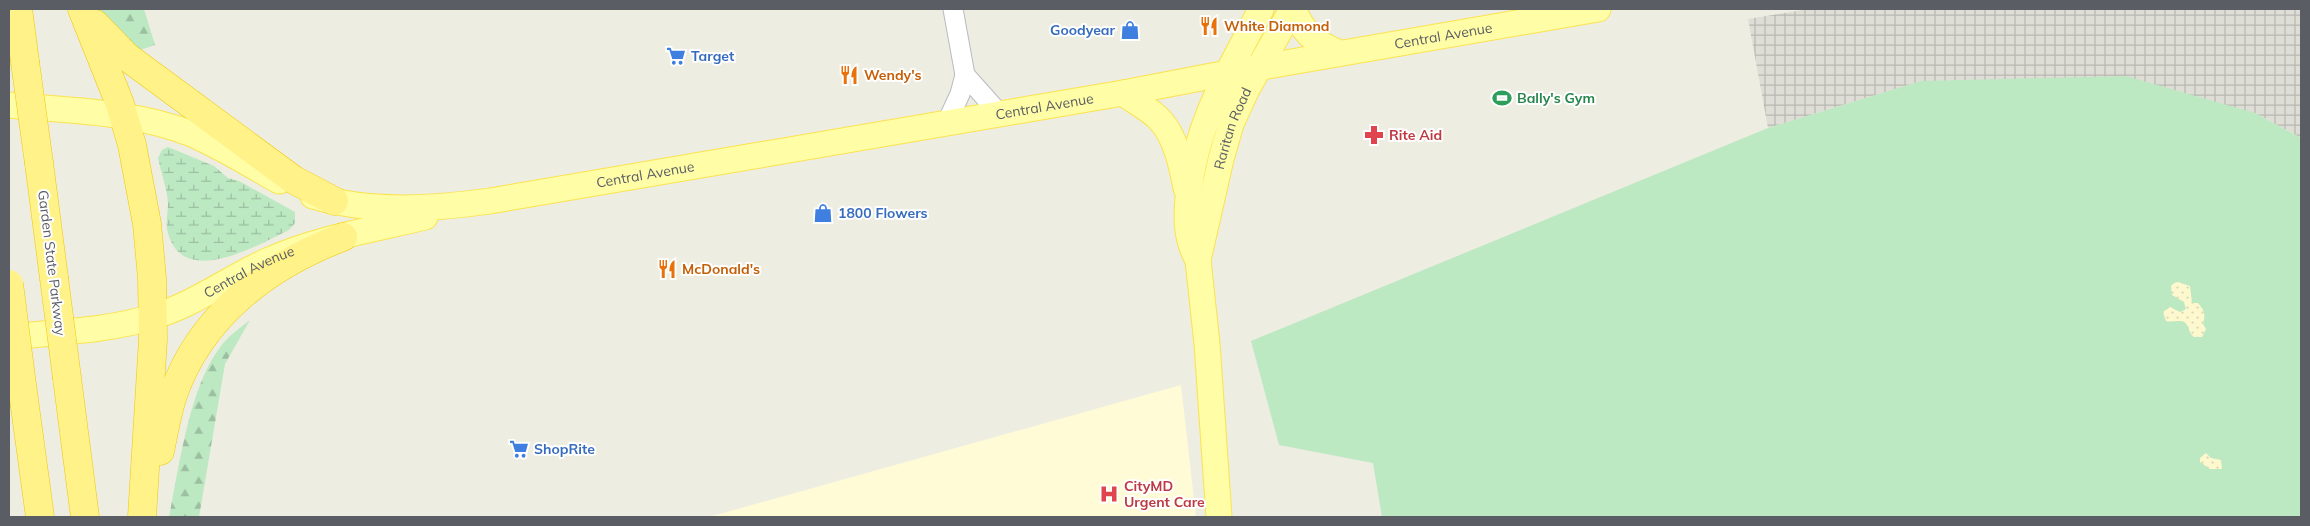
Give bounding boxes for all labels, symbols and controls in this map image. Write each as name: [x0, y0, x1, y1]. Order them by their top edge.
restaurant icon: White Diamond: [1198, 15, 1220, 37]
place label: White Diamond: [1224, 17, 1330, 35]
street label: Central Avenue: [1393, 18, 1494, 53]
shop icon: Goodyear: [1119, 19, 1141, 41]
place label: Goodyear: [1050, 21, 1115, 39]
supermarket icon: Target: [665, 45, 687, 67]
place label: Target: [691, 47, 735, 65]
restaurant icon: Wendy's: [838, 64, 860, 86]
place label: Wendy's: [864, 66, 922, 84]
street label: Raritan Road: [1210, 85, 1255, 171]
sports icon: Bally's Gym: [1491, 87, 1513, 109]
street label: Central Avenue: [994, 89, 1095, 124]
place label: Bally's Gym: [1517, 89, 1595, 107]
pharmacy icon: Rite Aid: [1363, 124, 1385, 146]
place label: Rite Aid: [1389, 126, 1442, 144]
street label: Central Avenue: [595, 157, 696, 192]
street label: Garden State Parkway: [34, 189, 70, 337]
shop icon: 1800 Flowers: [812, 202, 834, 224]
place label: 1800 Flowers: [838, 204, 928, 222]
street label: Central Avenue: [201, 242, 297, 302]
restaurant icon: McDonald's: [656, 258, 678, 280]
place label: McDonald's: [682, 260, 760, 278]
supermarket icon: ShopRite: [508, 438, 530, 460]
place label: ShopRite: [534, 440, 595, 458]
place label: CityMD Urgent Care: [1124, 477, 1205, 511]
hospital icon: CityMD Urgent Care: [1098, 483, 1120, 505]

